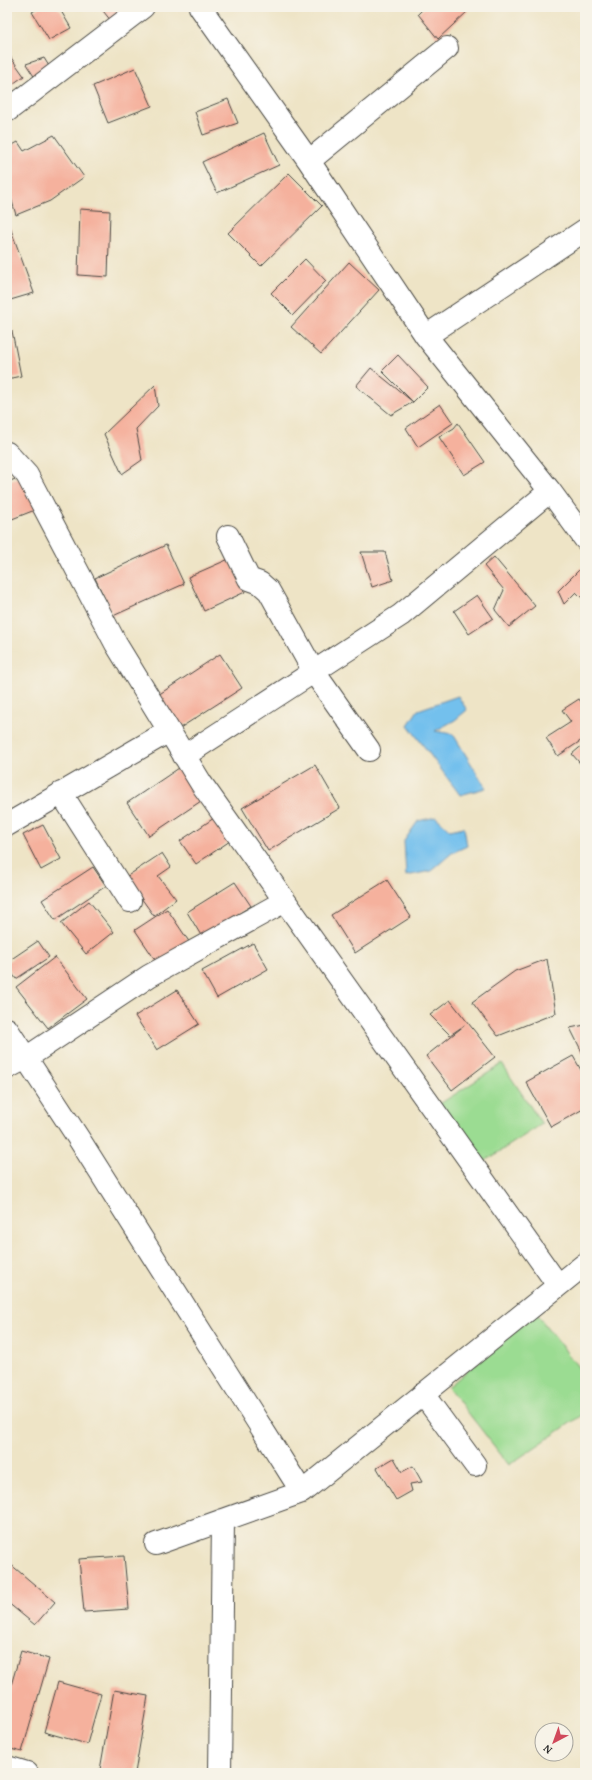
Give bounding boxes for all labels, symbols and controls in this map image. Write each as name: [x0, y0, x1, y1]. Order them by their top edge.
north arrow: [534, 1722, 574, 1762]
text: N: [539, 1741, 555, 1758]

